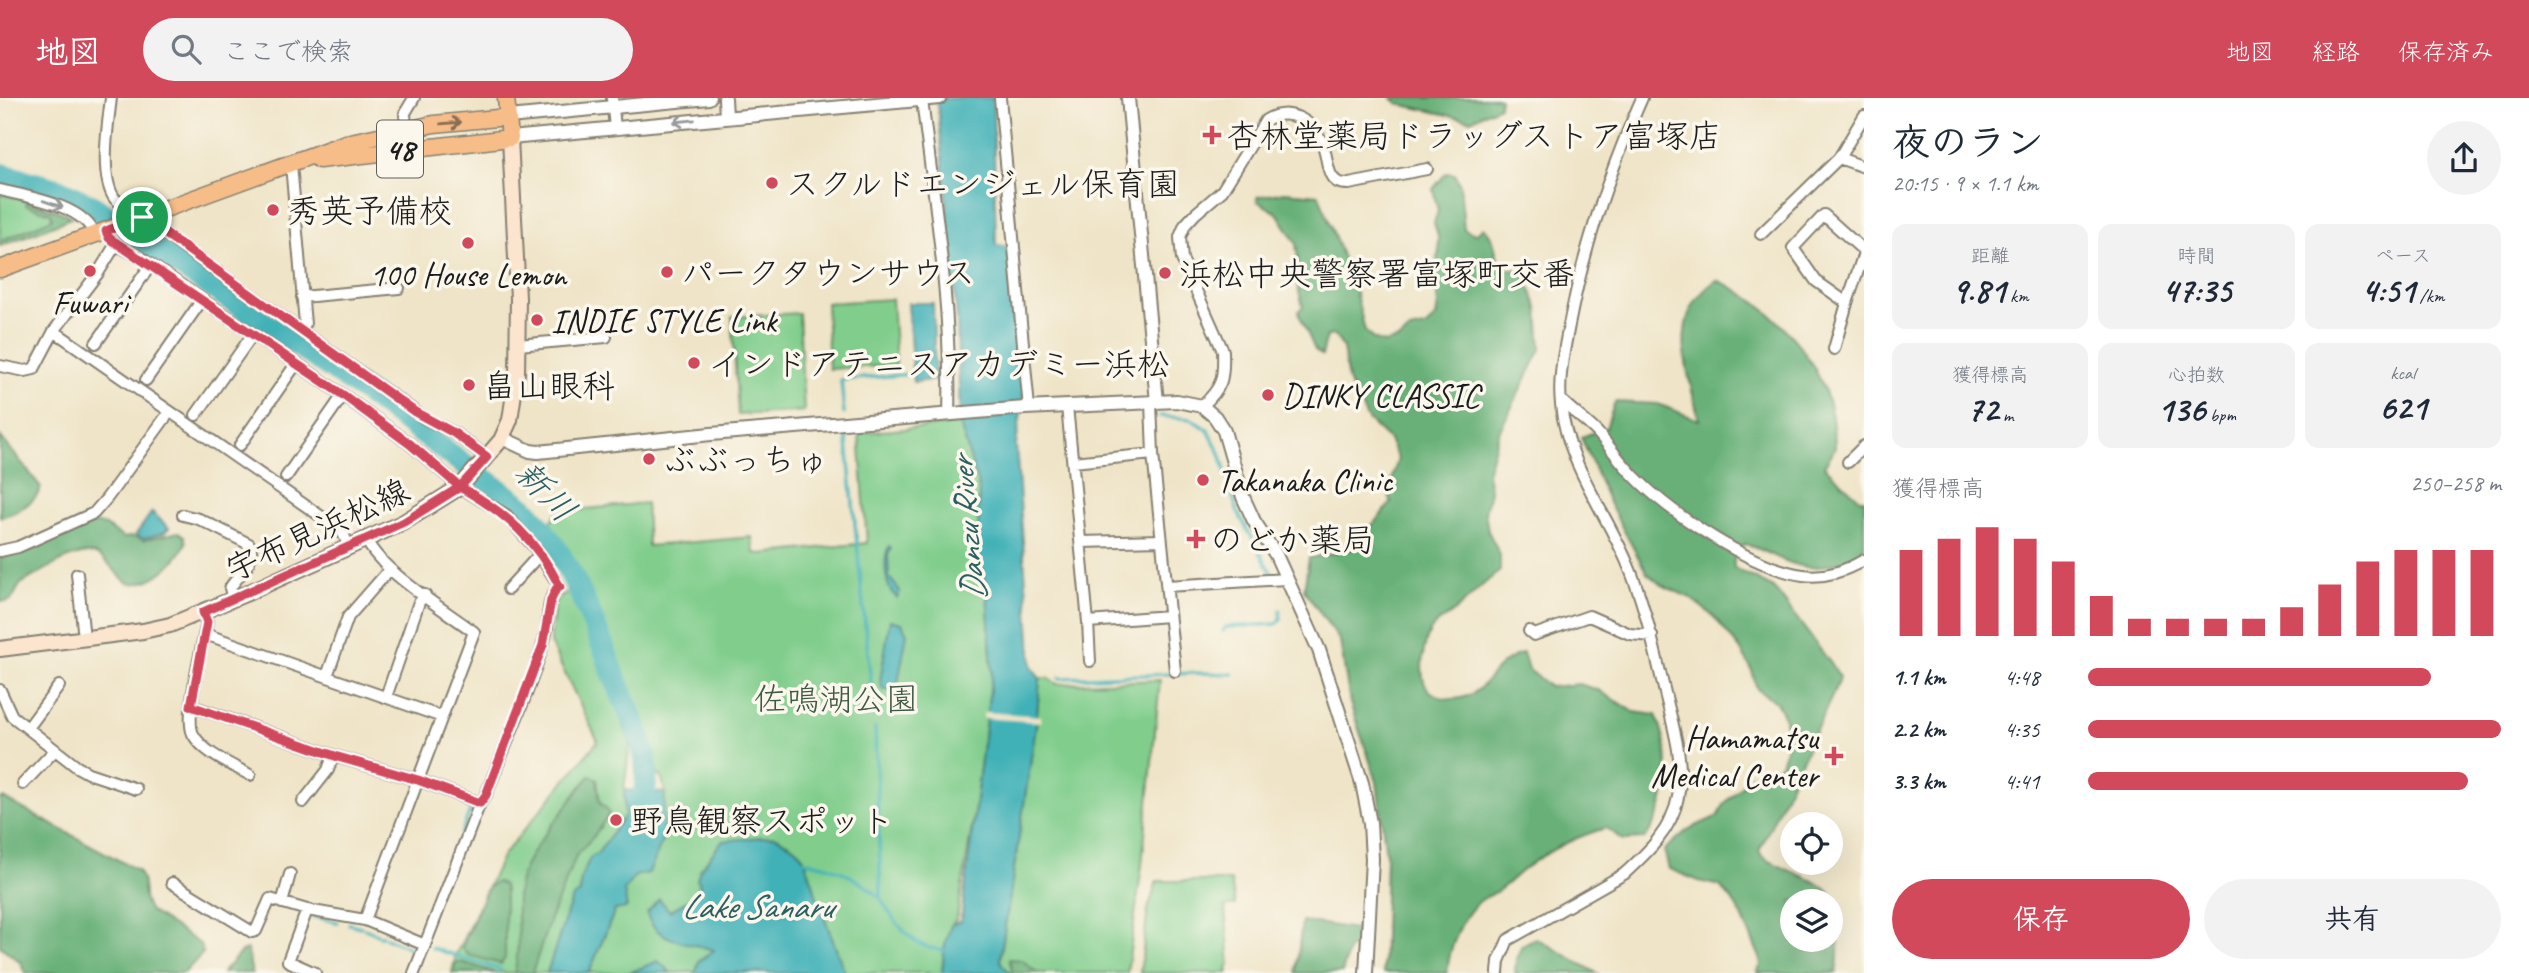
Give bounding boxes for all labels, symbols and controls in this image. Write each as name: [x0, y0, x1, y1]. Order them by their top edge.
search box: [143, 18, 633, 81]
icon: search: [167, 30, 205, 68]
text: 地図: [35, 31, 101, 73]
text: ここで検索: [223, 35, 353, 68]
text: 地図: [2226, 37, 2274, 67]
text: 経路: [2312, 37, 2360, 67]
text: 保存済み: [2398, 37, 2494, 67]
one-way arrow: [673, 115, 695, 128]
place label: 杏林堂薬局ドラッグストア富塚店: [1226, 115, 1722, 157]
one-way arrow: [439, 116, 462, 129]
text: 夜のラン: [1892, 119, 2044, 166]
road number: 48: [377, 120, 423, 178]
button: share: [2427, 121, 2501, 195]
marker: 杏林堂薬局ドラッグストア富塚店: [1204, 127, 1220, 143]
place label: スクルドエンジェル保育園: [786, 163, 1180, 205]
text: 20:15 · 9 × 1.1 km: [1892, 169, 2038, 198]
marker: スクルドエンジェル保育園: [764, 175, 780, 191]
pin: [112, 187, 172, 247]
place label: 秀英予備校: [287, 190, 452, 232]
icon: arrive: [123, 198, 161, 236]
one-way arrow: [41, 199, 63, 211]
marker: 秀英予備校: [265, 202, 281, 218]
marker: 100 House Lemon: [460, 235, 476, 251]
text: 距離: [1971, 244, 2009, 268]
text: 時間: [2177, 244, 2216, 268]
text: ペース: [2375, 244, 2431, 268]
place label: パークタウンサウス: [681, 252, 975, 294]
place label: 浜松中央警察署富塚町交番: [1179, 253, 1575, 295]
place label: 100 House Lemon: [370, 254, 568, 296]
marker: Fuwari: [82, 263, 98, 279]
marker: パークタウンサウス: [659, 264, 675, 280]
marker: 浜松中央警察署富塚町交番: [1157, 265, 1173, 281]
text: 9.81: [1952, 268, 2005, 313]
text: 47:35: [2162, 268, 2231, 313]
text: 4:51: [2361, 268, 2415, 313]
place label: Fuwari: [52, 282, 131, 324]
text: km: [2005, 284, 2029, 308]
text: /km: [2415, 284, 2444, 308]
place label: INDIE STYLE Link: [551, 300, 778, 342]
marker: INDIE STYLE Link: [529, 312, 545, 328]
place label: インドアテニスアカデミー浜松: [708, 343, 1170, 385]
marker: インドアテニスアカデミー浜松: [686, 355, 702, 371]
text: kcal: [2390, 361, 2415, 385]
text: 獲得標高: [1952, 363, 2028, 387]
text: 心拍数: [2168, 363, 2225, 387]
place label: 畠山眼科: [483, 365, 615, 407]
place label: DINKY CLASSIC: [1282, 375, 1484, 417]
marker: 畠山眼科: [461, 377, 477, 393]
text: 621: [2379, 385, 2427, 430]
marker: DINKY CLASSIC: [1260, 387, 1276, 403]
text: 72: [1967, 387, 1998, 432]
text: 136: [2157, 387, 2205, 432]
text: m: [1998, 403, 2013, 427]
text: bpm: [2205, 403, 2236, 427]
place label: ぶぶっちゅ: [663, 439, 828, 481]
water label: Danzu River: [938, 449, 996, 602]
water label: 新川: [505, 451, 586, 532]
marker: ぶぶっちゅ: [641, 451, 657, 467]
place label: Takanaka Clinic: [1217, 460, 1394, 502]
street label: 宇布見浜松線: [219, 469, 416, 591]
text: 250–258 m: [2410, 469, 2501, 498]
marker: Takanaka Clinic: [1195, 472, 1211, 488]
text: 獲得標高: [1892, 474, 1984, 503]
place label: のどか薬局: [1210, 519, 1375, 561]
marker: のどか薬局: [1188, 531, 1204, 547]
text: 1.1 km: [1892, 663, 1946, 692]
text: 4:48: [2004, 663, 2040, 692]
park label: 佐鳴湖公園: [754, 678, 919, 720]
text: 2.2 km: [1892, 715, 1946, 744]
text: 4:35: [2004, 715, 2040, 744]
place label: Hamamatsu Medical Center: [1651, 717, 1821, 797]
marker: Hamamatsu Medical Center: [1824, 746, 1844, 766]
text: 3.3 km: [1892, 767, 1946, 796]
text: 4:41: [2004, 767, 2040, 796]
place label: 野鳥観察スポット: [630, 800, 894, 842]
marker: 野鳥観察スポット: [608, 812, 624, 828]
map controls: [1780, 812, 1843, 952]
button: locate: [1780, 812, 1843, 875]
button: 保存: [1892, 879, 2190, 959]
button: 共有: [2204, 879, 2501, 959]
water label: Lake Sanaru: [682, 884, 837, 929]
button: layers: [1780, 889, 1843, 952]

